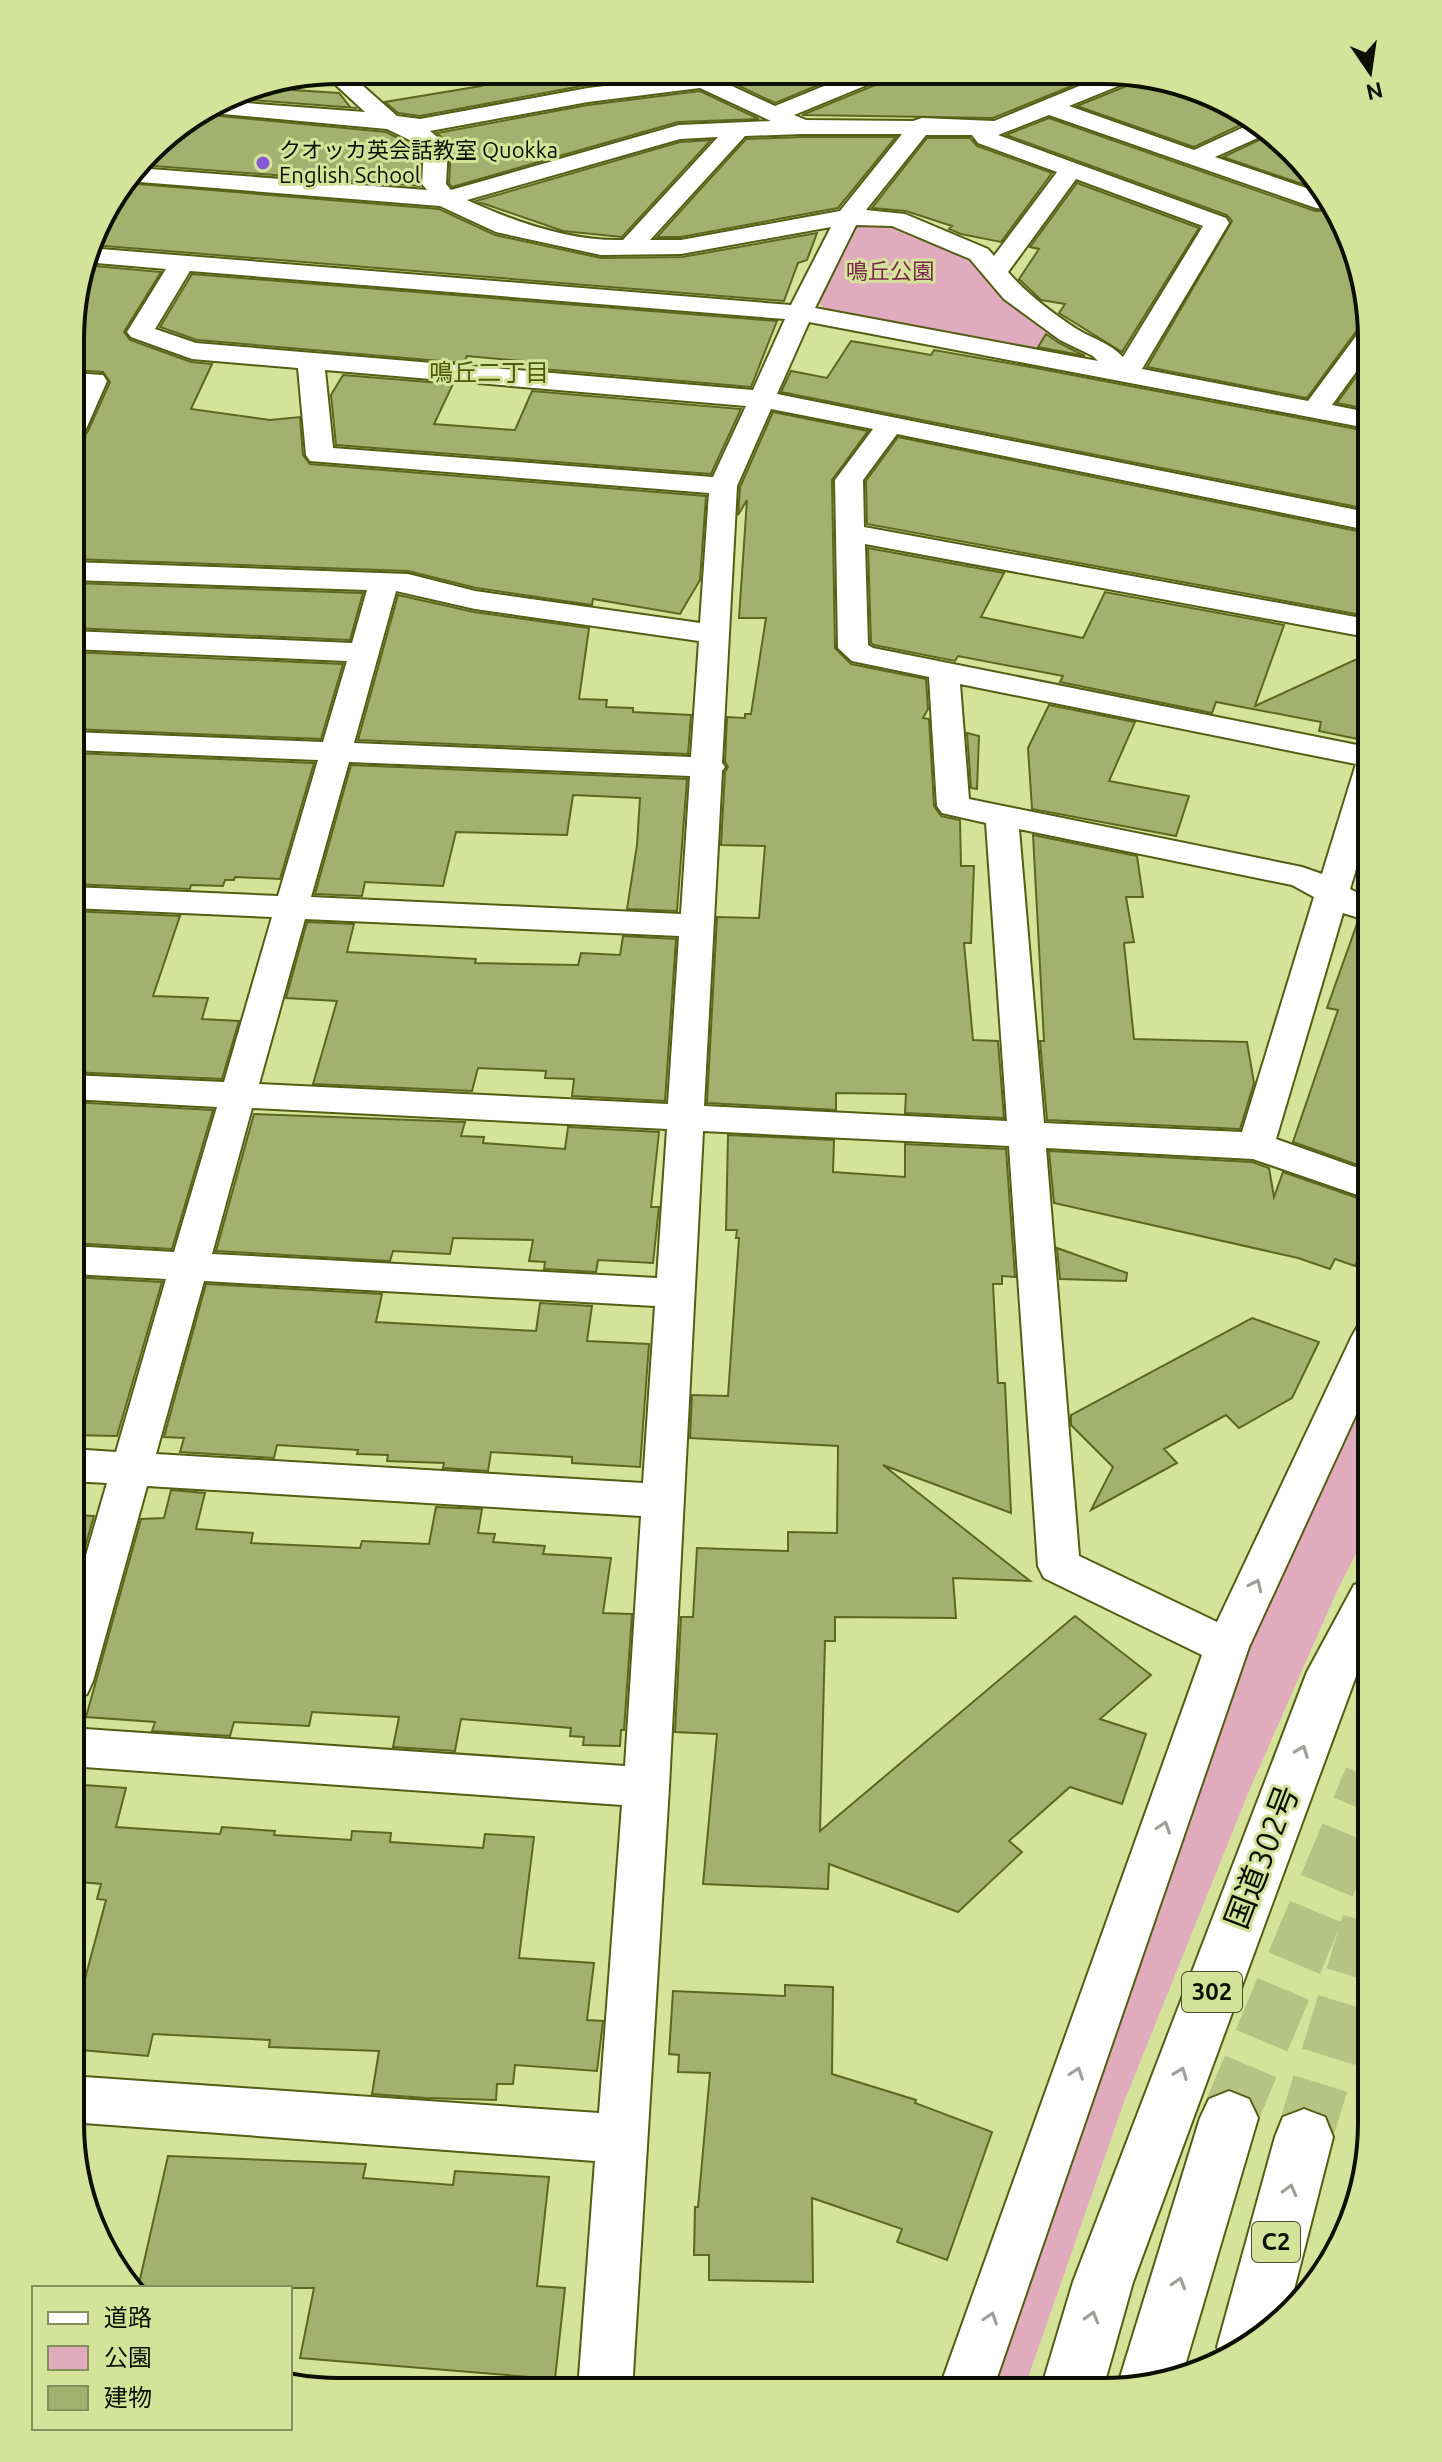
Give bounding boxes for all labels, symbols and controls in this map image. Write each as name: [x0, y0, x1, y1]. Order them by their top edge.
north arrow: [1330, 32, 1410, 112]
text: N: [1364, 78, 1385, 106]
place label: クオッカ英会話教室 Quokka English School: [279, 137, 558, 187]
marker: クオッカ英会話教室 Quokka English School: [254, 154, 272, 172]
park label: 鳴丘公園: [846, 258, 934, 283]
district label: 鳴丘二丁目: [429, 359, 549, 386]
one-way arrow: [1246, 1578, 1262, 1593]
one-way arrow: [1293, 1745, 1309, 1759]
street label: 国道302号: [1217, 1780, 1305, 1933]
one-way arrow: [1154, 1821, 1170, 1835]
road number: 302: [1182, 1972, 1242, 2012]
one-way arrow: [1068, 2067, 1084, 2081]
one-way arrow: [1171, 2067, 1188, 2081]
one-way arrow: [1280, 2184, 1297, 2198]
road number: C2: [1252, 2222, 1300, 2262]
one-way arrow: [1170, 2276, 1186, 2290]
legend: [32, 2286, 292, 2430]
text: 道路: [104, 2304, 152, 2331]
one-way arrow: [1083, 2311, 1099, 2324]
one-way arrow: [982, 2312, 998, 2326]
text: 公園: [104, 2344, 152, 2371]
text: 建物: [104, 2384, 152, 2411]

